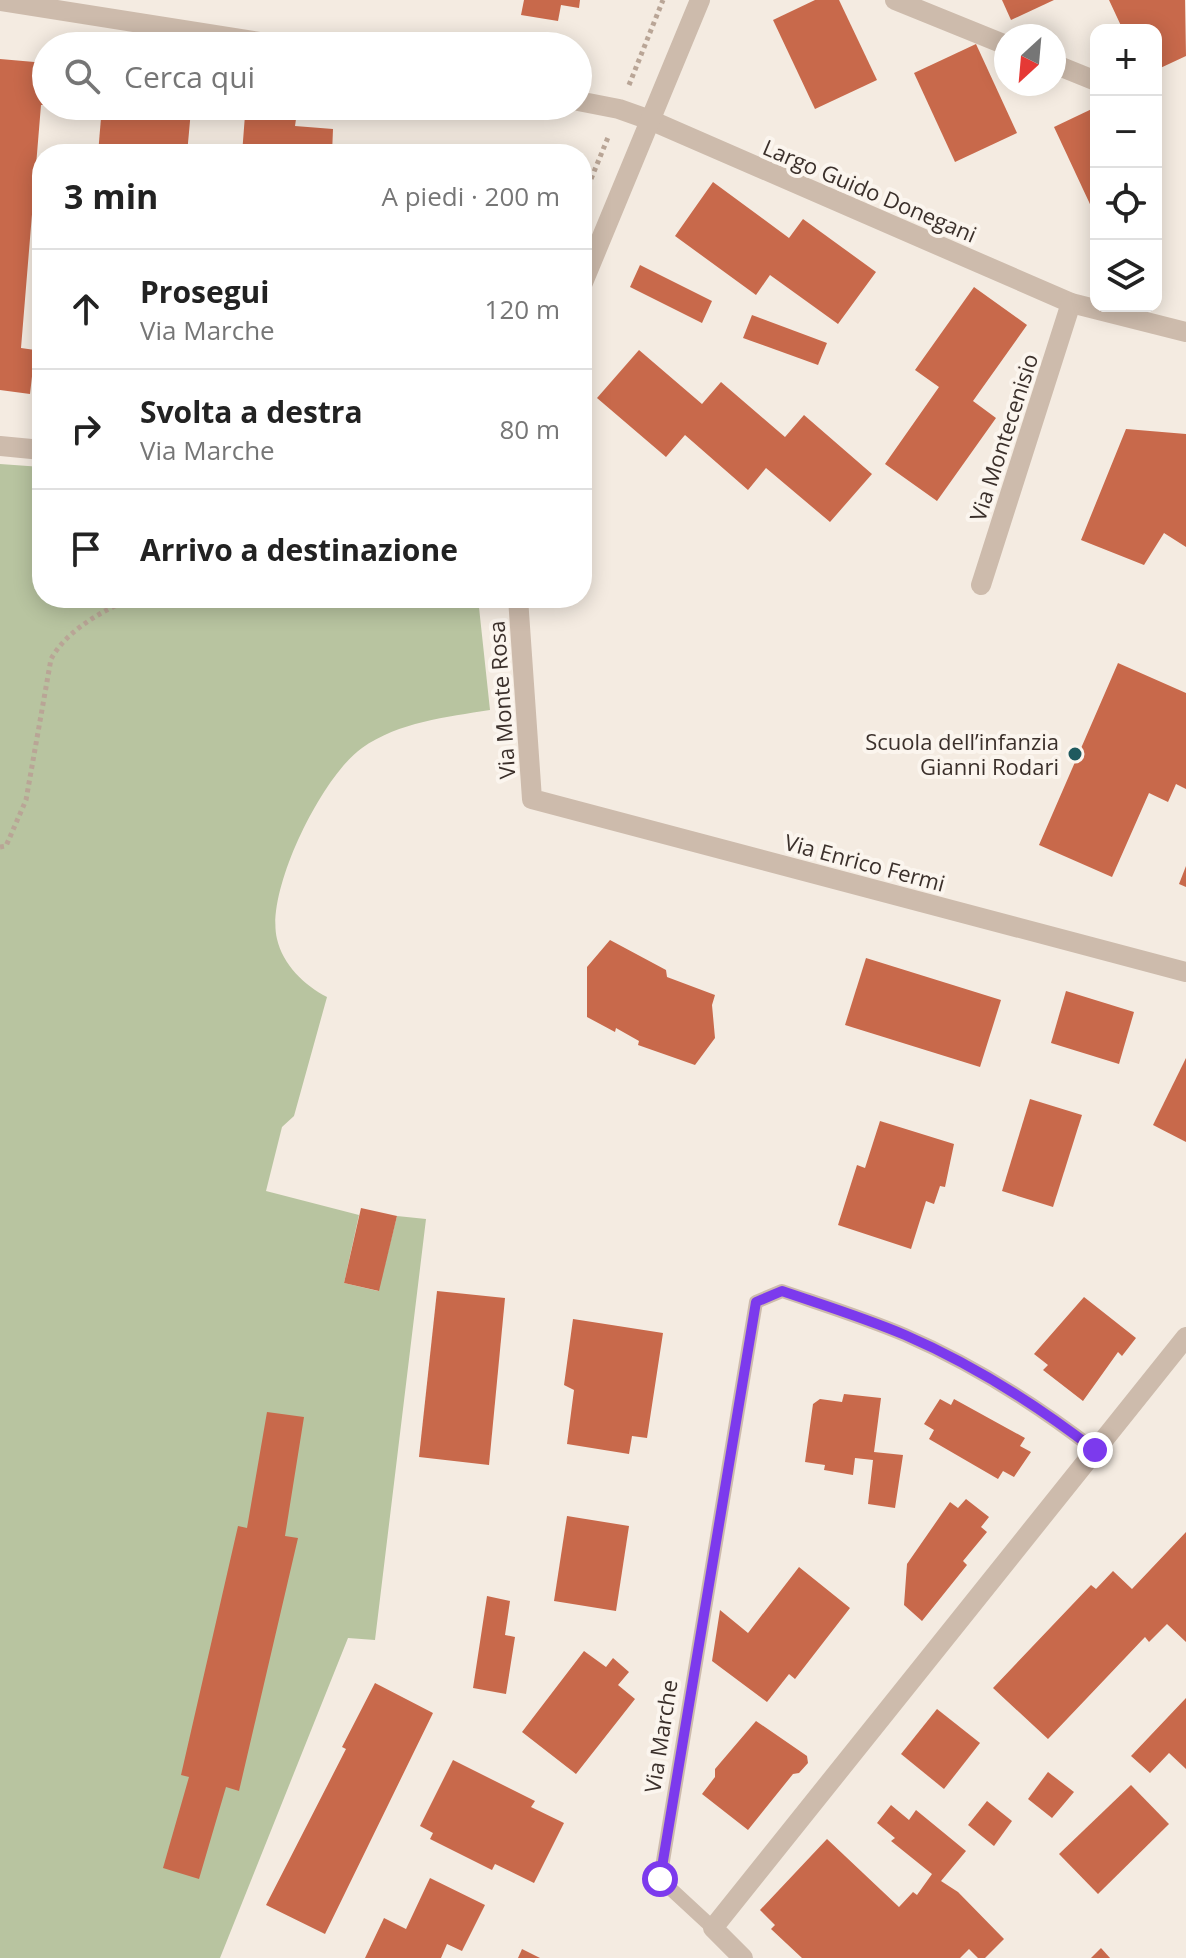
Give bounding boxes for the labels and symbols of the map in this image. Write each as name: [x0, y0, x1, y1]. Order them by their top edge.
north arrow: [994, 24, 1066, 96]
street label: Largo Guido Donegani: [759, 131, 981, 249]
street label: Via Montecenisio: [962, 349, 1044, 525]
street label: Via Monte Rosa: [481, 620, 521, 780]
place label: Scuola dell’infanzia Gianni Rodari: [865, 726, 1059, 781]
marker: Scuola dell’infanzia Gianni Rodari: [1066, 745, 1084, 763]
street label: Via Enrico Fermi: [781, 826, 949, 898]
route end: [1077, 1432, 1113, 1468]
street label: Via Marche: [636, 1677, 684, 1795]
route start: [642, 1861, 678, 1897]

